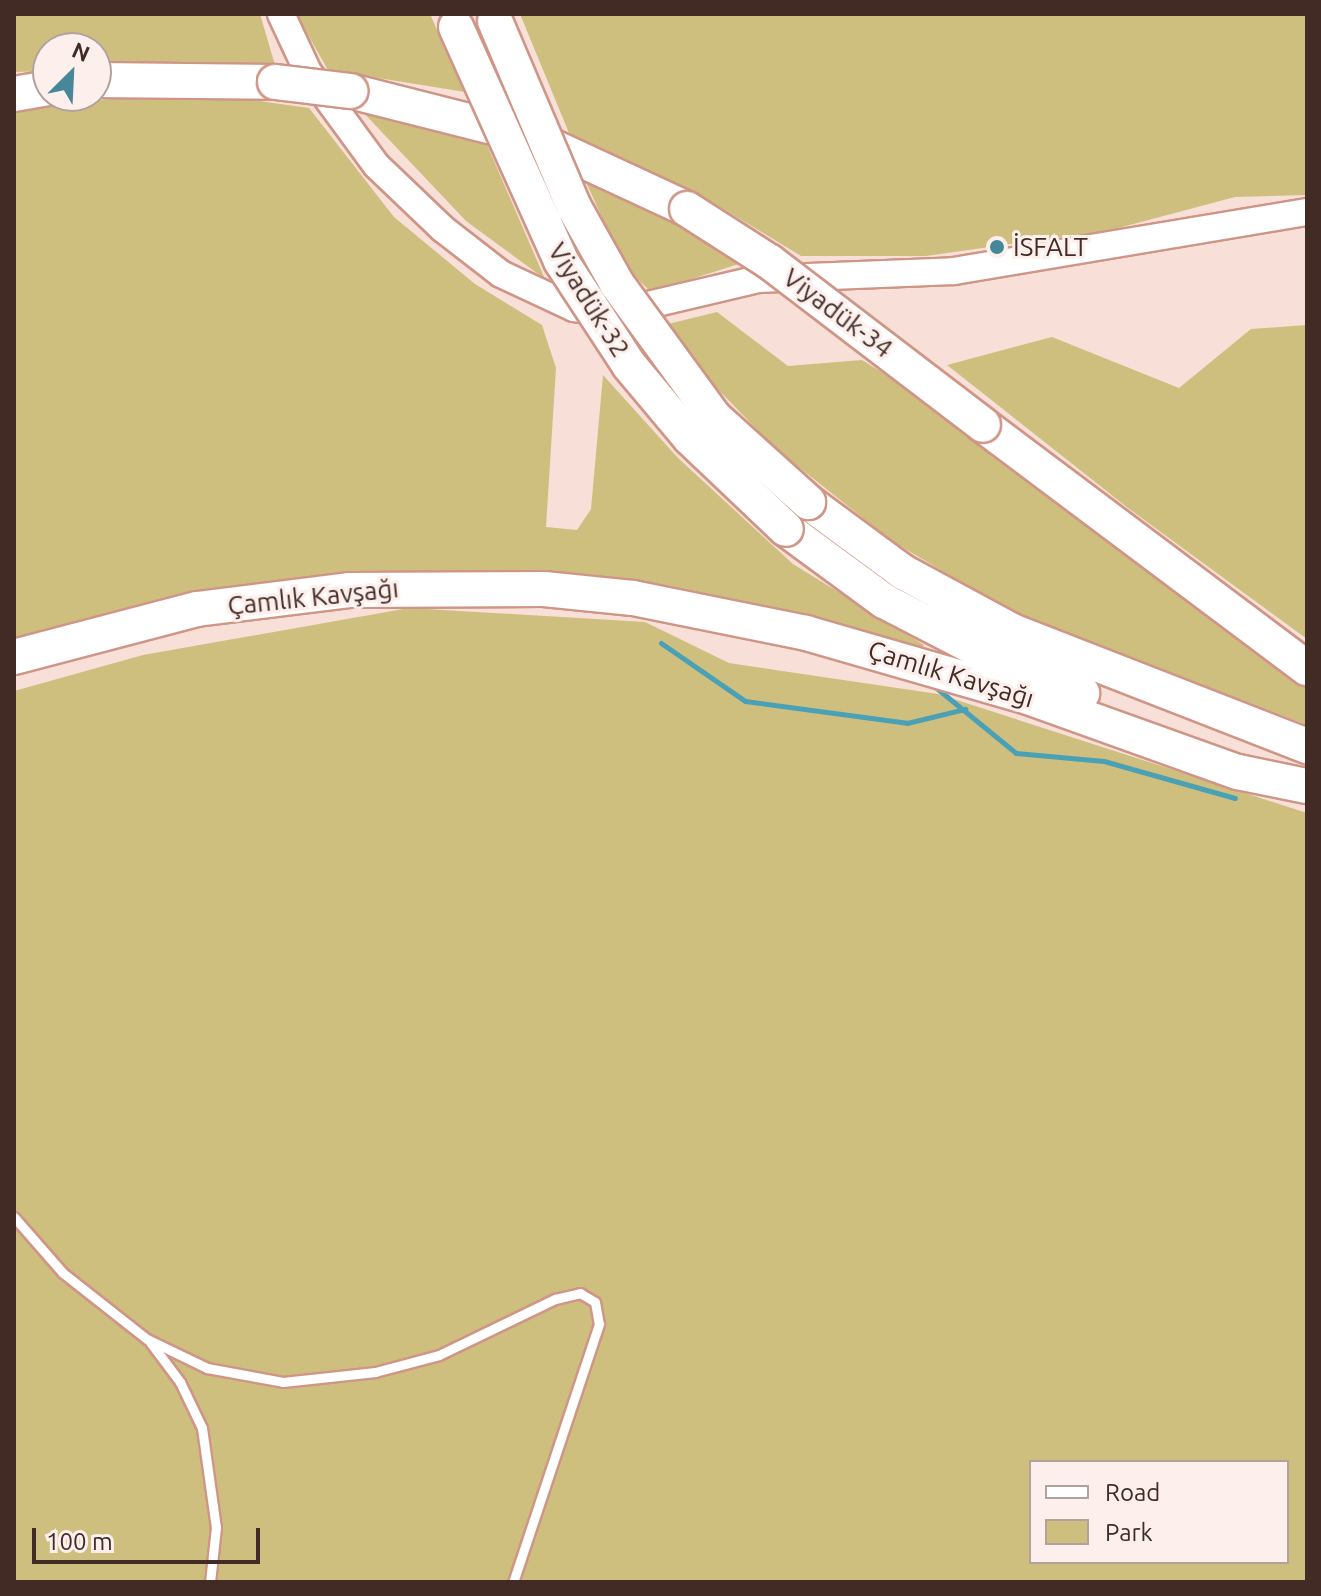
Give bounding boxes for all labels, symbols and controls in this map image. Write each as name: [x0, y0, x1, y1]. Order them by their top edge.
north arrow: [32, 32, 112, 112]
text: N: [69, 37, 94, 66]
place label: İSFALT: [1013, 231, 1088, 263]
street label: Viyadük-32: [542, 237, 636, 363]
marker: İSFALT: [988, 238, 1006, 256]
street label: Viyadük-34: [777, 262, 899, 364]
street label: Çamlık Kavşağı: [226, 573, 400, 621]
street label: Çamlık Kavşağı: [864, 634, 1038, 714]
legend: [1029, 1460, 1289, 1564]
text: Road: [1105, 1479, 1160, 1506]
scale bar: [36, 1512, 264, 1562]
text: Park: [1105, 1519, 1153, 1546]
text: 100 m: [46, 1528, 113, 1555]

